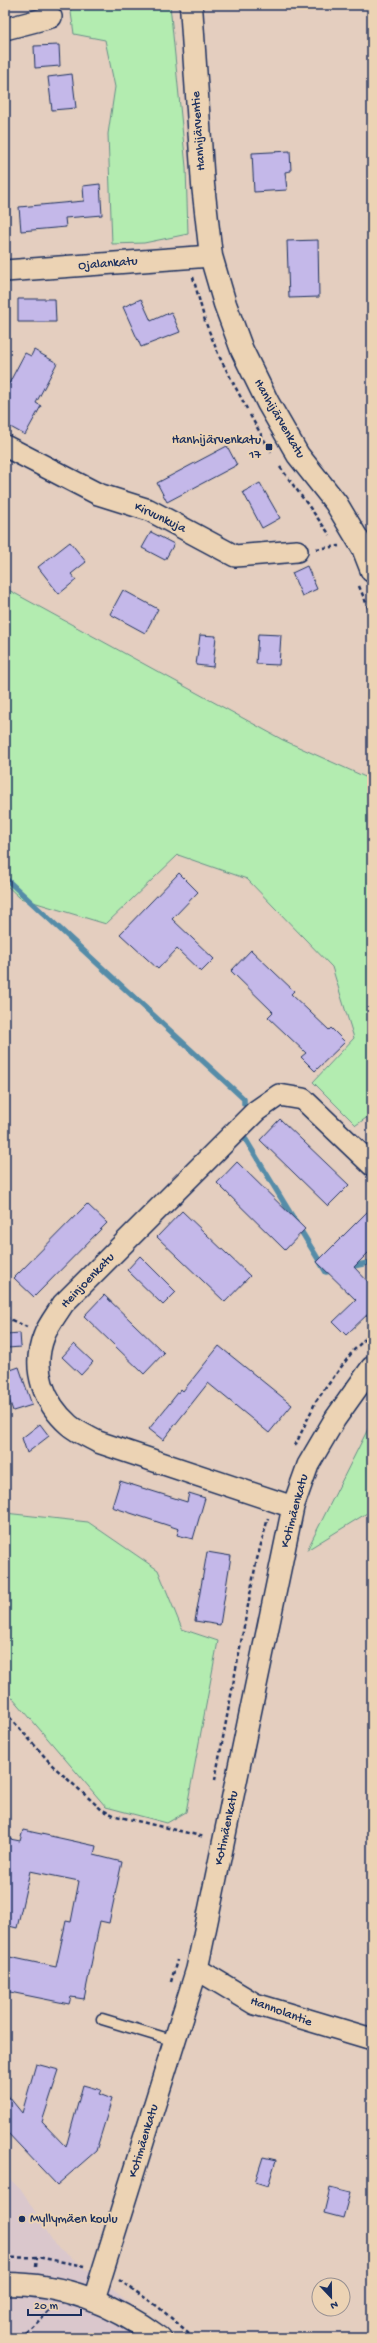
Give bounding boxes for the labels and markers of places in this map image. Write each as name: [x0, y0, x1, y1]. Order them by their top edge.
place label: Hanhijärvenkatu 17: [172, 433, 262, 463]
marker: Hanhijärvenkatu 17: [264, 442, 274, 452]
place label: Myllymäen koulu: [30, 2212, 118, 2227]
marker: Myllymäen koulu: [17, 2214, 27, 2224]

